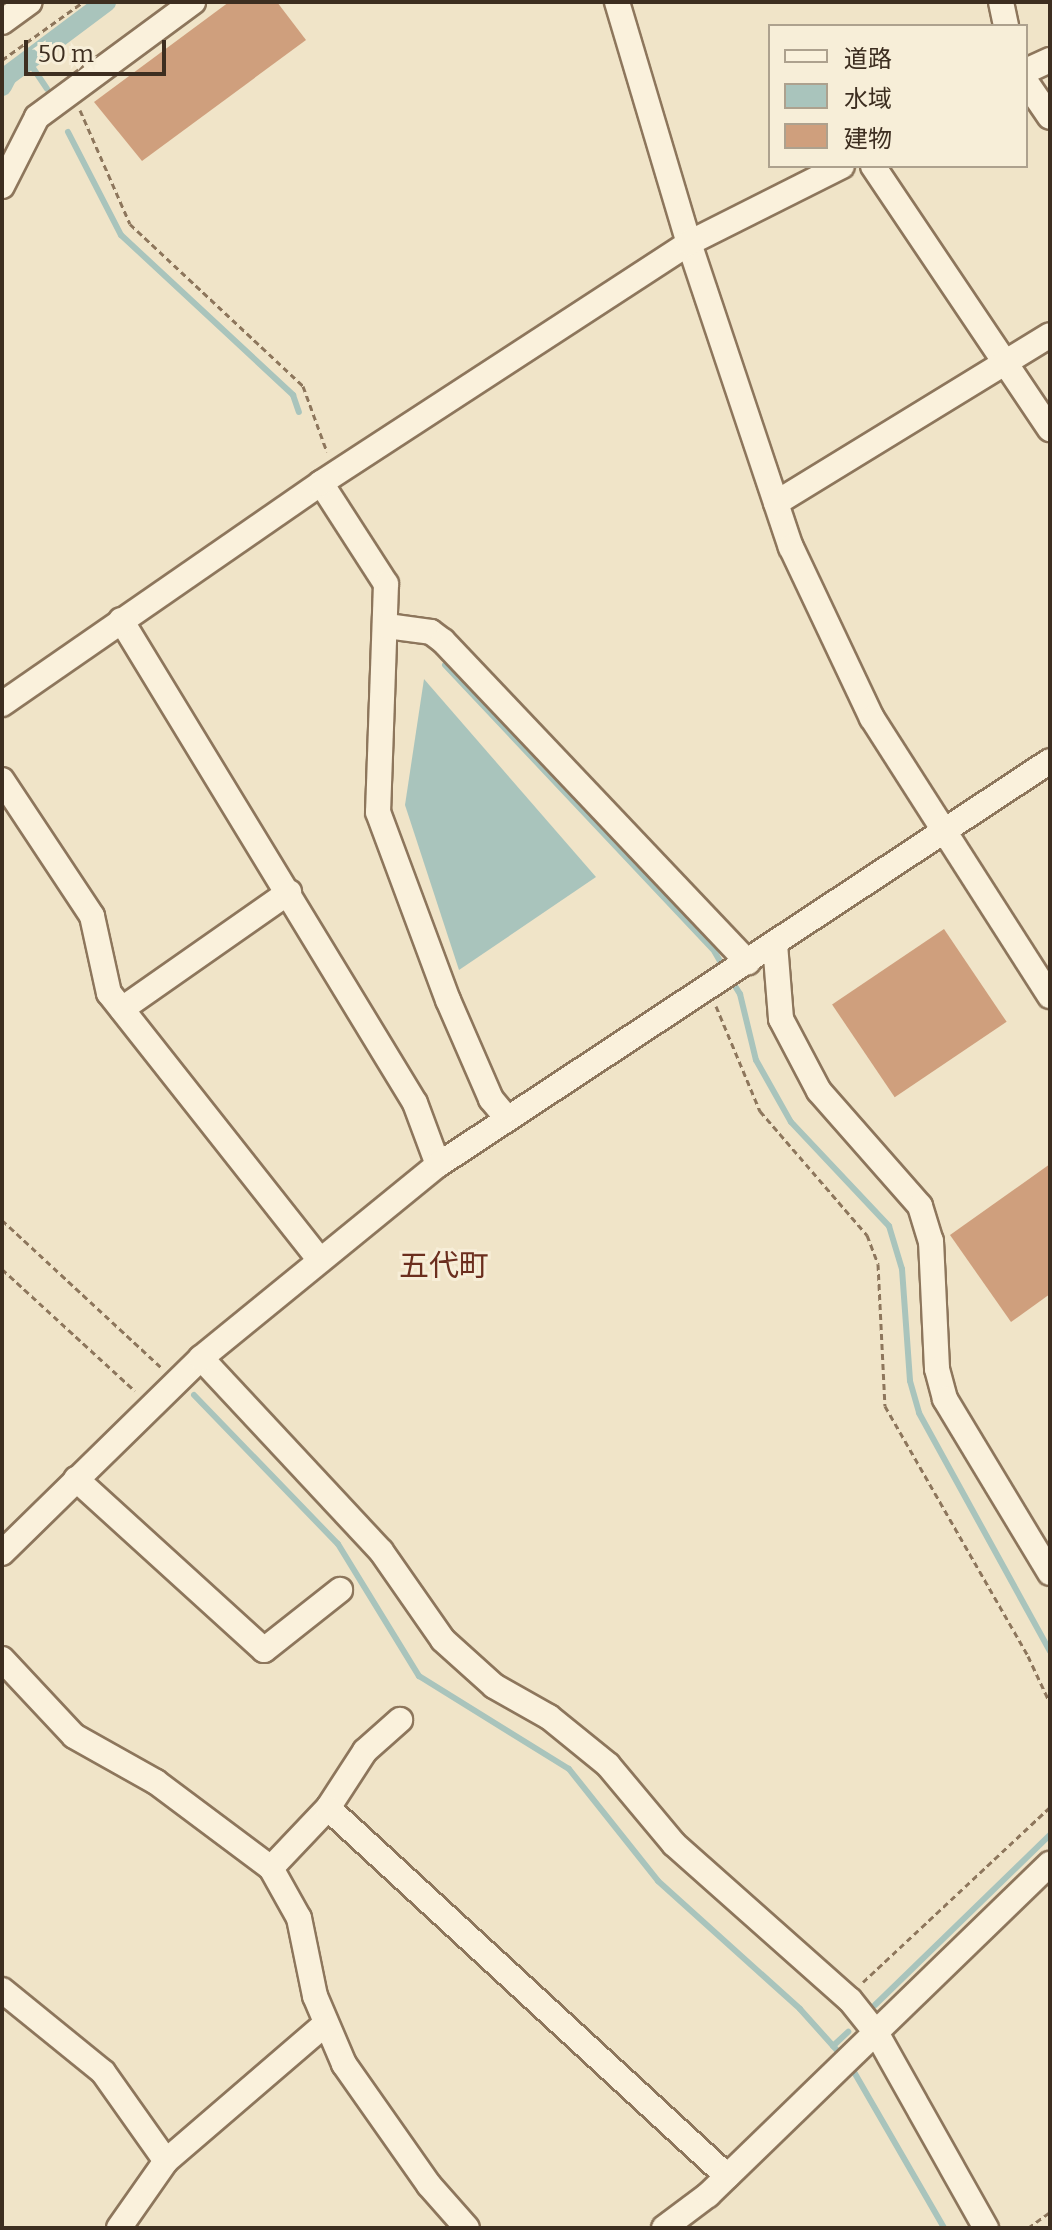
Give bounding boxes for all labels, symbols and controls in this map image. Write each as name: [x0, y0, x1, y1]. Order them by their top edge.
scale bar: [28, 24, 170, 74]
legend: [768, 24, 1028, 168]
text: 50 m: [38, 40, 94, 68]
text: 道路: [844, 45, 892, 73]
text: 水域: [844, 85, 892, 113]
text: 建物: [844, 125, 892, 153]
district label: 五代町: [399, 1248, 489, 1284]

